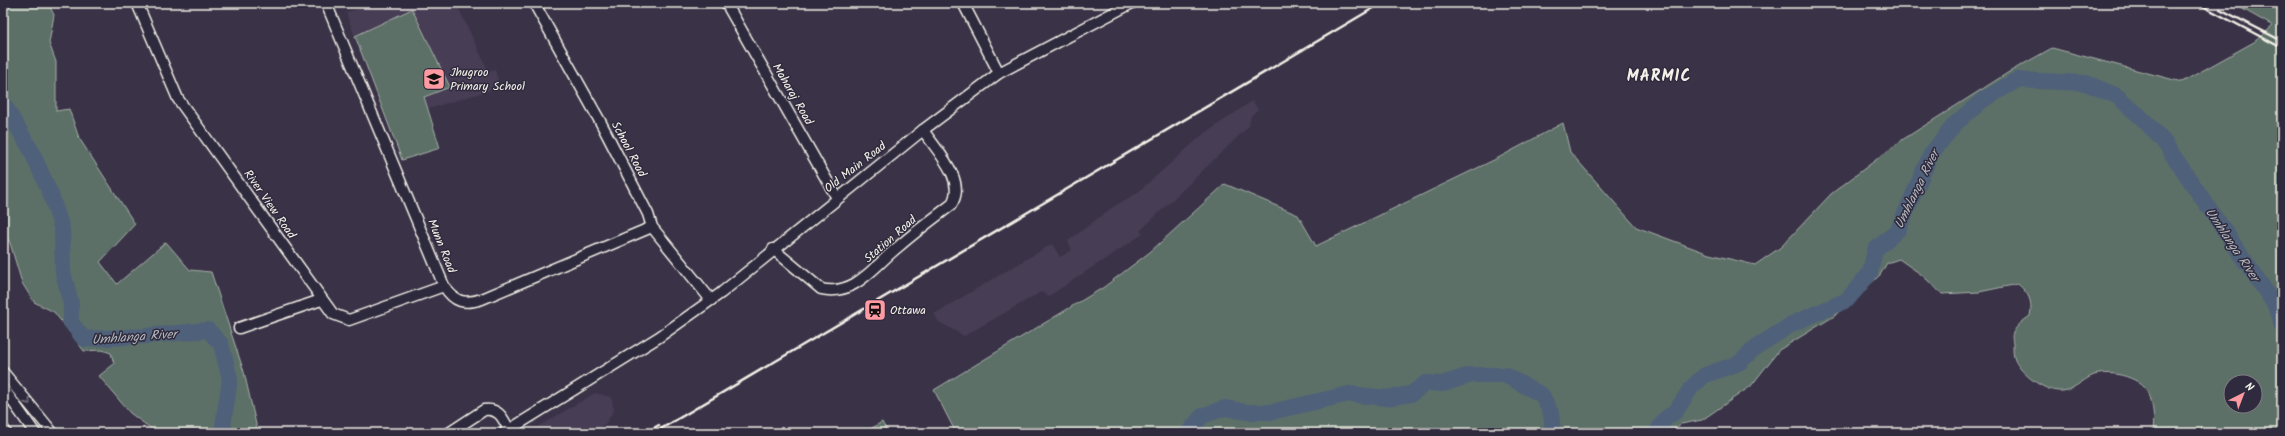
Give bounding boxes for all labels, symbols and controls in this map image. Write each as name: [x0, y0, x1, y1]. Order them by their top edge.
street label: Maharaj Road: [767, 60, 818, 130]
place label: Jhugroo Primary School: [450, 63, 525, 96]
district label: MARMIC: [1627, 64, 1691, 89]
school or university icon: Jhugroo Primary School: [421, 66, 447, 92]
street label: School Road: [606, 118, 652, 181]
street label: Old Main Road: [820, 136, 891, 198]
water label: Umhlanga River: [1889, 144, 1947, 233]
street label: River View Road: [239, 166, 301, 244]
water label: Umhlanga River: [2199, 204, 2266, 288]
street label: Station Road: [860, 210, 922, 268]
street label: Munn Road: [422, 216, 461, 277]
station icon: Ottawa: [862, 297, 888, 323]
place label: Ottawa: [890, 301, 926, 320]
water label: Umhlanga River: [91, 324, 180, 351]
north arrow: [2223, 374, 2263, 414]
text: N: [2240, 378, 2258, 396]
one-way arrow: [23, 398, 30, 405]

